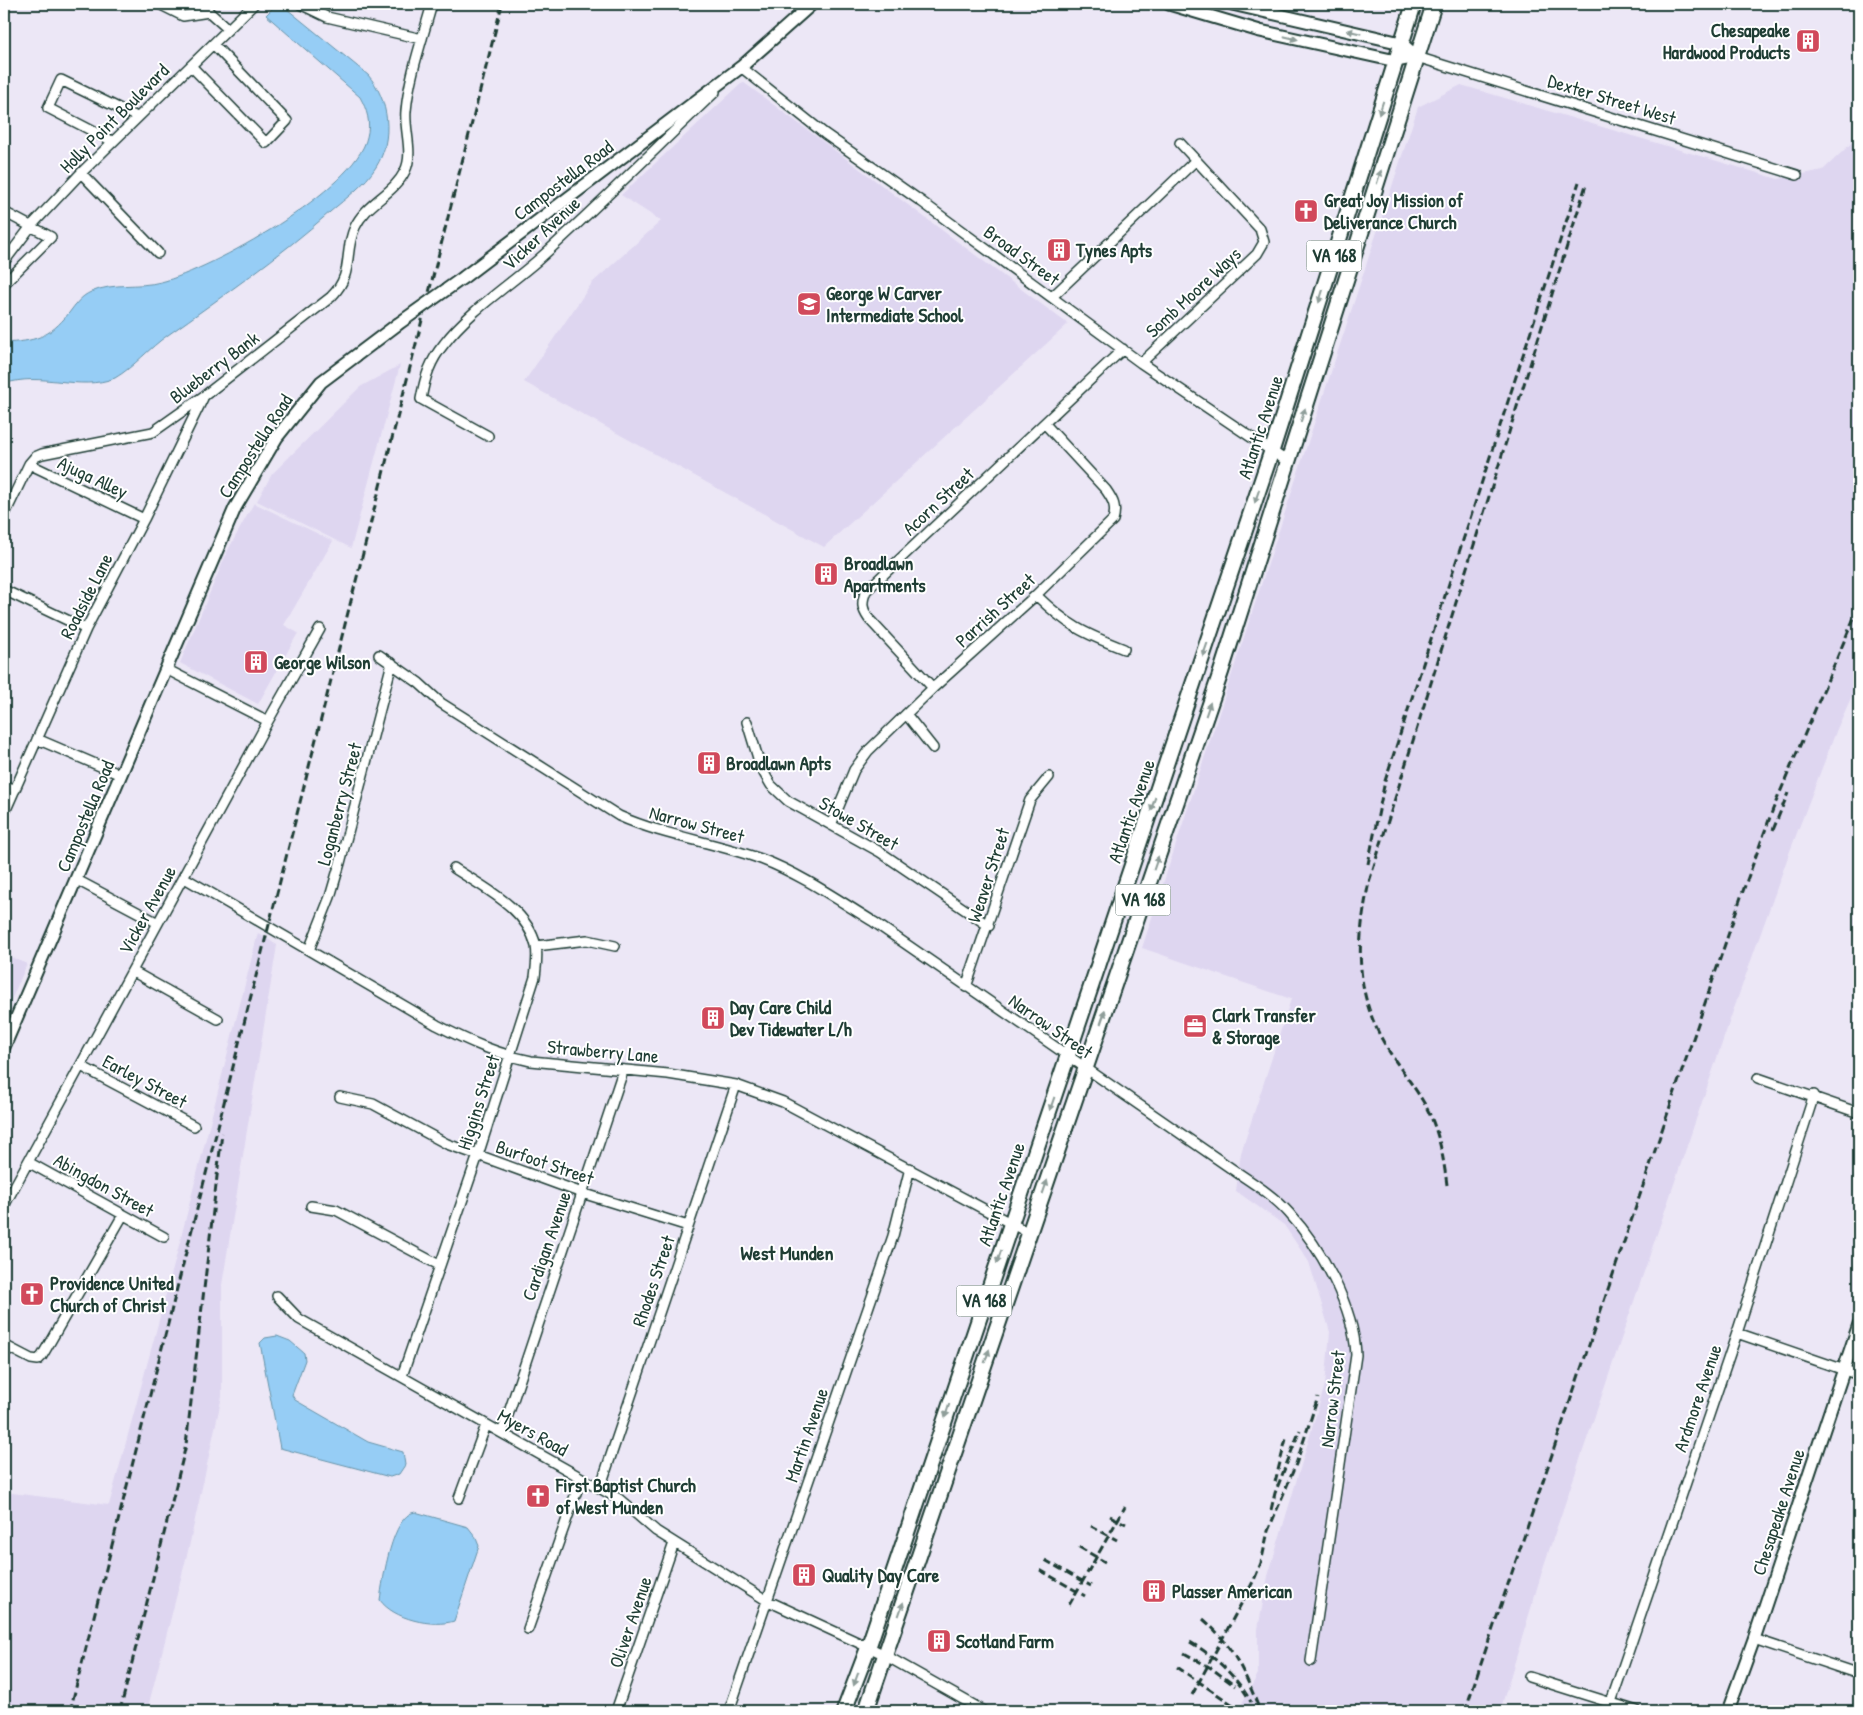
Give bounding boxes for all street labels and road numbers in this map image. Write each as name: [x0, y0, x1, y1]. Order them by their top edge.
street label: Holly Point Boulevard: [54, 57, 175, 178]
street label: Dexter Street West: [1545, 67, 1680, 131]
street label: Campostella Road: [508, 133, 619, 226]
street label: Vicker Avenue: [496, 190, 586, 276]
street label: Broad Street: [979, 219, 1066, 292]
road number: VA 168: [1306, 240, 1362, 272]
street label: Somb Moore Ways: [1140, 241, 1246, 343]
street label: Blueberry Bank: [164, 325, 264, 409]
street label: Atlantic Avenue: [1231, 371, 1289, 482]
street label: Campostella Road: [212, 388, 299, 503]
street label: Ajuga Alley: [54, 449, 132, 505]
street label: Acorn Street: [897, 461, 980, 541]
street label: Roadside Lane: [53, 548, 119, 643]
street label: Parrish Street: [949, 567, 1041, 653]
street label: Loganberry Street: [310, 739, 368, 868]
street label: Atlantic Avenue: [1101, 755, 1161, 866]
street label: Campostella Road: [50, 756, 120, 876]
street label: Stowe Street: [814, 790, 904, 856]
street label: Narrow Street: [647, 799, 748, 849]
street label: Weaver Street: [961, 824, 1016, 926]
street label: Vicker Avenue: [112, 861, 182, 959]
road number: VA 168: [1116, 884, 1170, 916]
street label: Narrow Street: [1004, 987, 1099, 1065]
street label: Strawberry Lane: [546, 1033, 660, 1069]
street label: Earley Street: [98, 1048, 192, 1114]
street label: Higgins Street: [450, 1051, 506, 1153]
street label: Burfoot Street: [493, 1133, 598, 1191]
street label: Atlantic Avenue: [971, 1138, 1031, 1249]
street label: Abingdon Street: [49, 1147, 159, 1223]
street label: Cardigan Avenue: [515, 1188, 577, 1304]
street label: Rhodes Street: [625, 1231, 681, 1330]
road number: VA 168: [956, 1285, 1012, 1316]
street label: Ardmore Avenue: [1666, 1340, 1728, 1455]
street label: Narrow Street: [1313, 1349, 1351, 1449]
street label: Martin Avenue: [778, 1384, 834, 1486]
street label: Myers Road: [493, 1402, 574, 1462]
street label: Chesapeake Avenue: [1745, 1445, 1811, 1579]
street label: Oliver Avenue: [602, 1572, 658, 1671]

